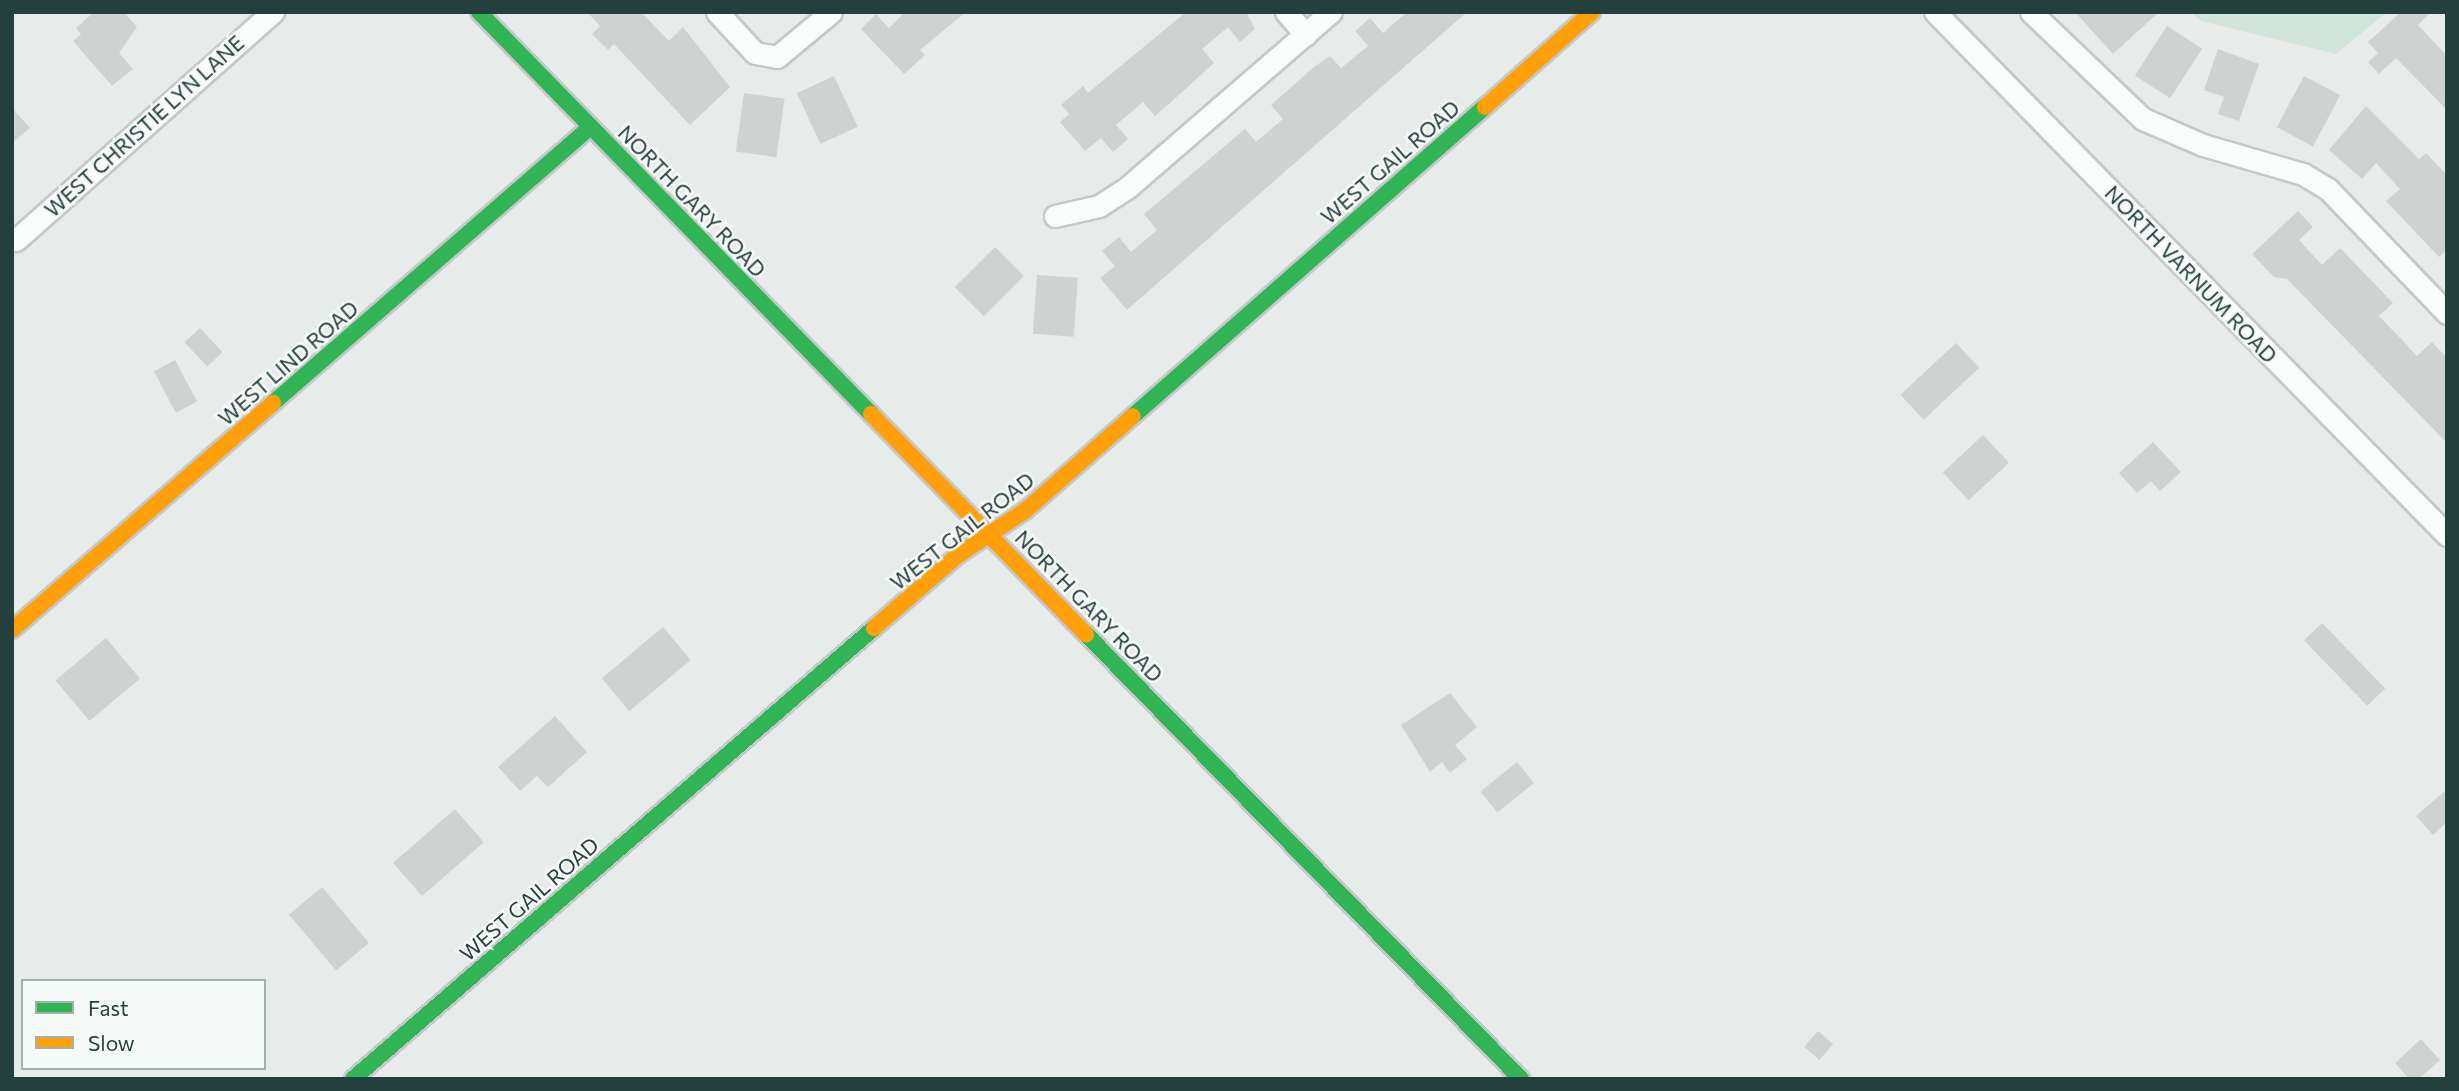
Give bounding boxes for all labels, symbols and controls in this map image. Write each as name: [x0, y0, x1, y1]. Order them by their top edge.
street label: WEST CHRISTIE LYN LANE: [39, 30, 249, 222]
street label: WEST GAIL ROAD: [1316, 95, 1464, 229]
street label: NORTH GARY ROAD: [613, 120, 771, 282]
street label: NORTH VARNUM ROAD: [2100, 180, 2282, 368]
street label: WEST LIND ROAD: [213, 295, 363, 431]
street label: WEST GAIL ROAD: [885, 467, 1039, 595]
street label: NORTH GARY ROAD: [1010, 525, 1168, 687]
street label: WEST GAIL ROAD: [455, 832, 603, 966]
legend: [21, 979, 266, 1070]
text: Fast: [88, 995, 129, 1020]
text: Slow: [88, 1030, 135, 1055]

